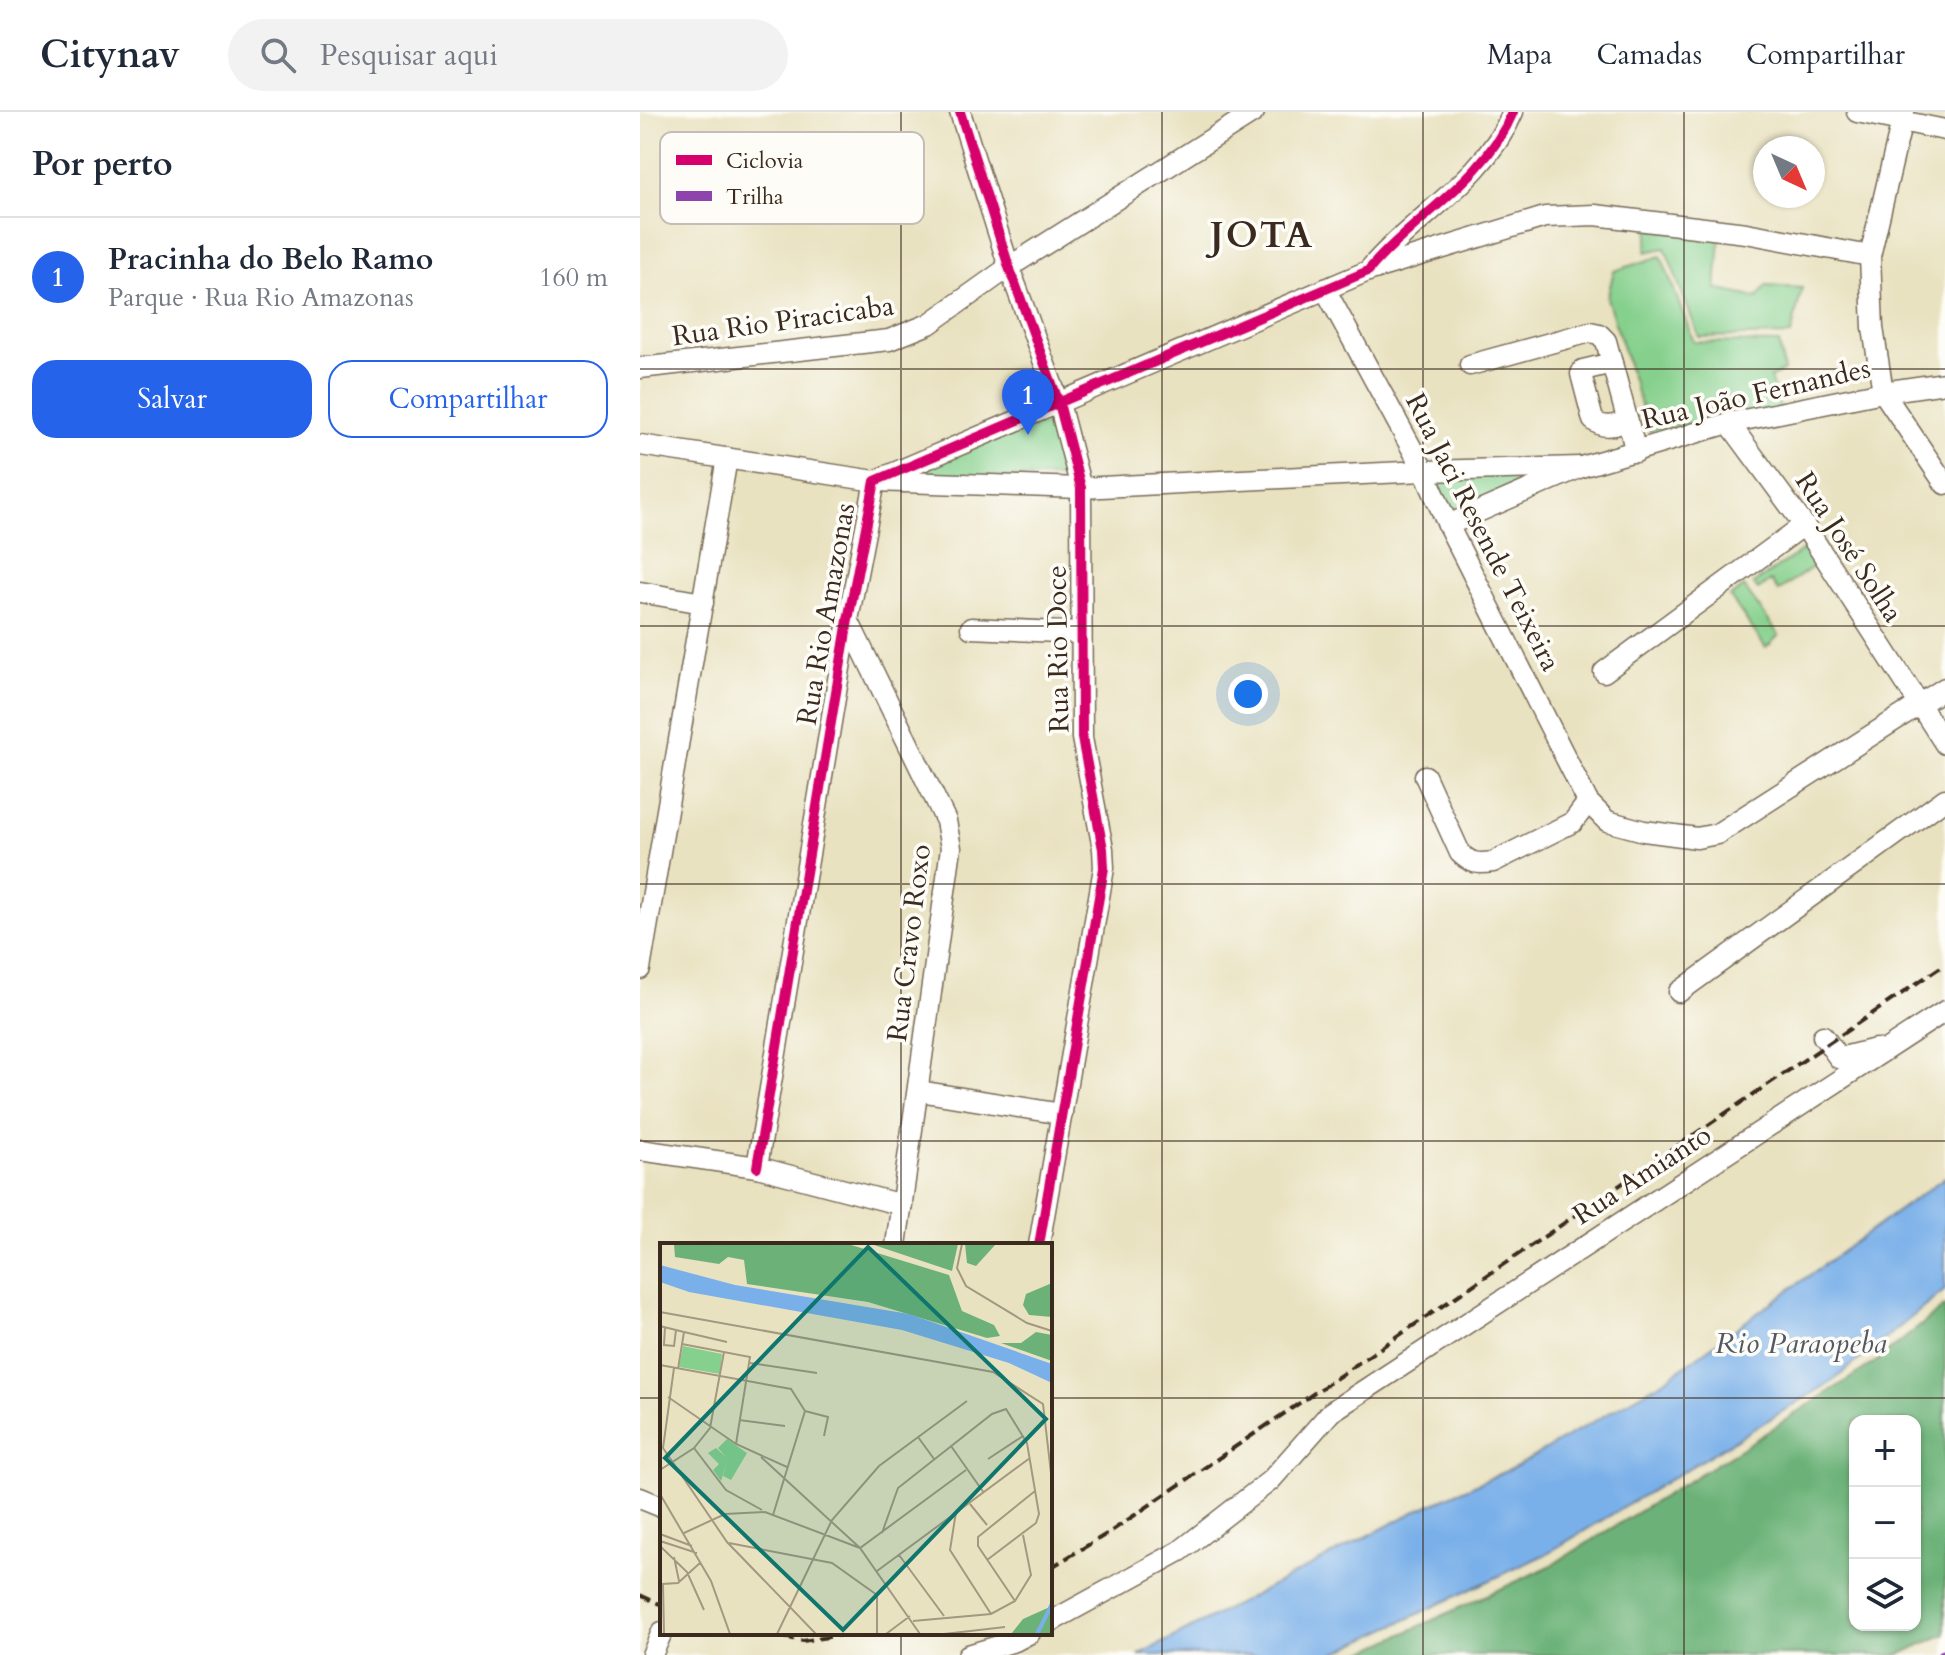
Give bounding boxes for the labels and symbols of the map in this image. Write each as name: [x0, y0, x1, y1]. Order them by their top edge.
legend: [660, 132, 924, 224]
north arrow: [1753, 136, 1825, 208]
text: Ciclovia: [726, 146, 804, 176]
text: Trilha: [726, 182, 784, 212]
district label: JOTA: [1205, 211, 1314, 260]
street label: Rua Rio Piracicaba: [670, 287, 896, 355]
street label: Rua João Fernandes: [1638, 349, 1874, 439]
pin: 1: [1002, 369, 1054, 435]
street label: Rua Jaci Resende Teixeira: [1396, 386, 1570, 678]
street label: Rua José Solha: [1786, 464, 1912, 630]
street label: Rua Rio Amazonas: [788, 500, 864, 728]
street label: Rua Rio Doce: [1038, 565, 1078, 733]
your location: [1228, 674, 1268, 714]
street label: Rua Cravo Roxo: [878, 842, 940, 1044]
street label: Rua Amianto: [1565, 1116, 1719, 1234]
inset map: [660, 1243, 1052, 1635]
water label: Rio Paraopeba: [1715, 1323, 1887, 1364]

